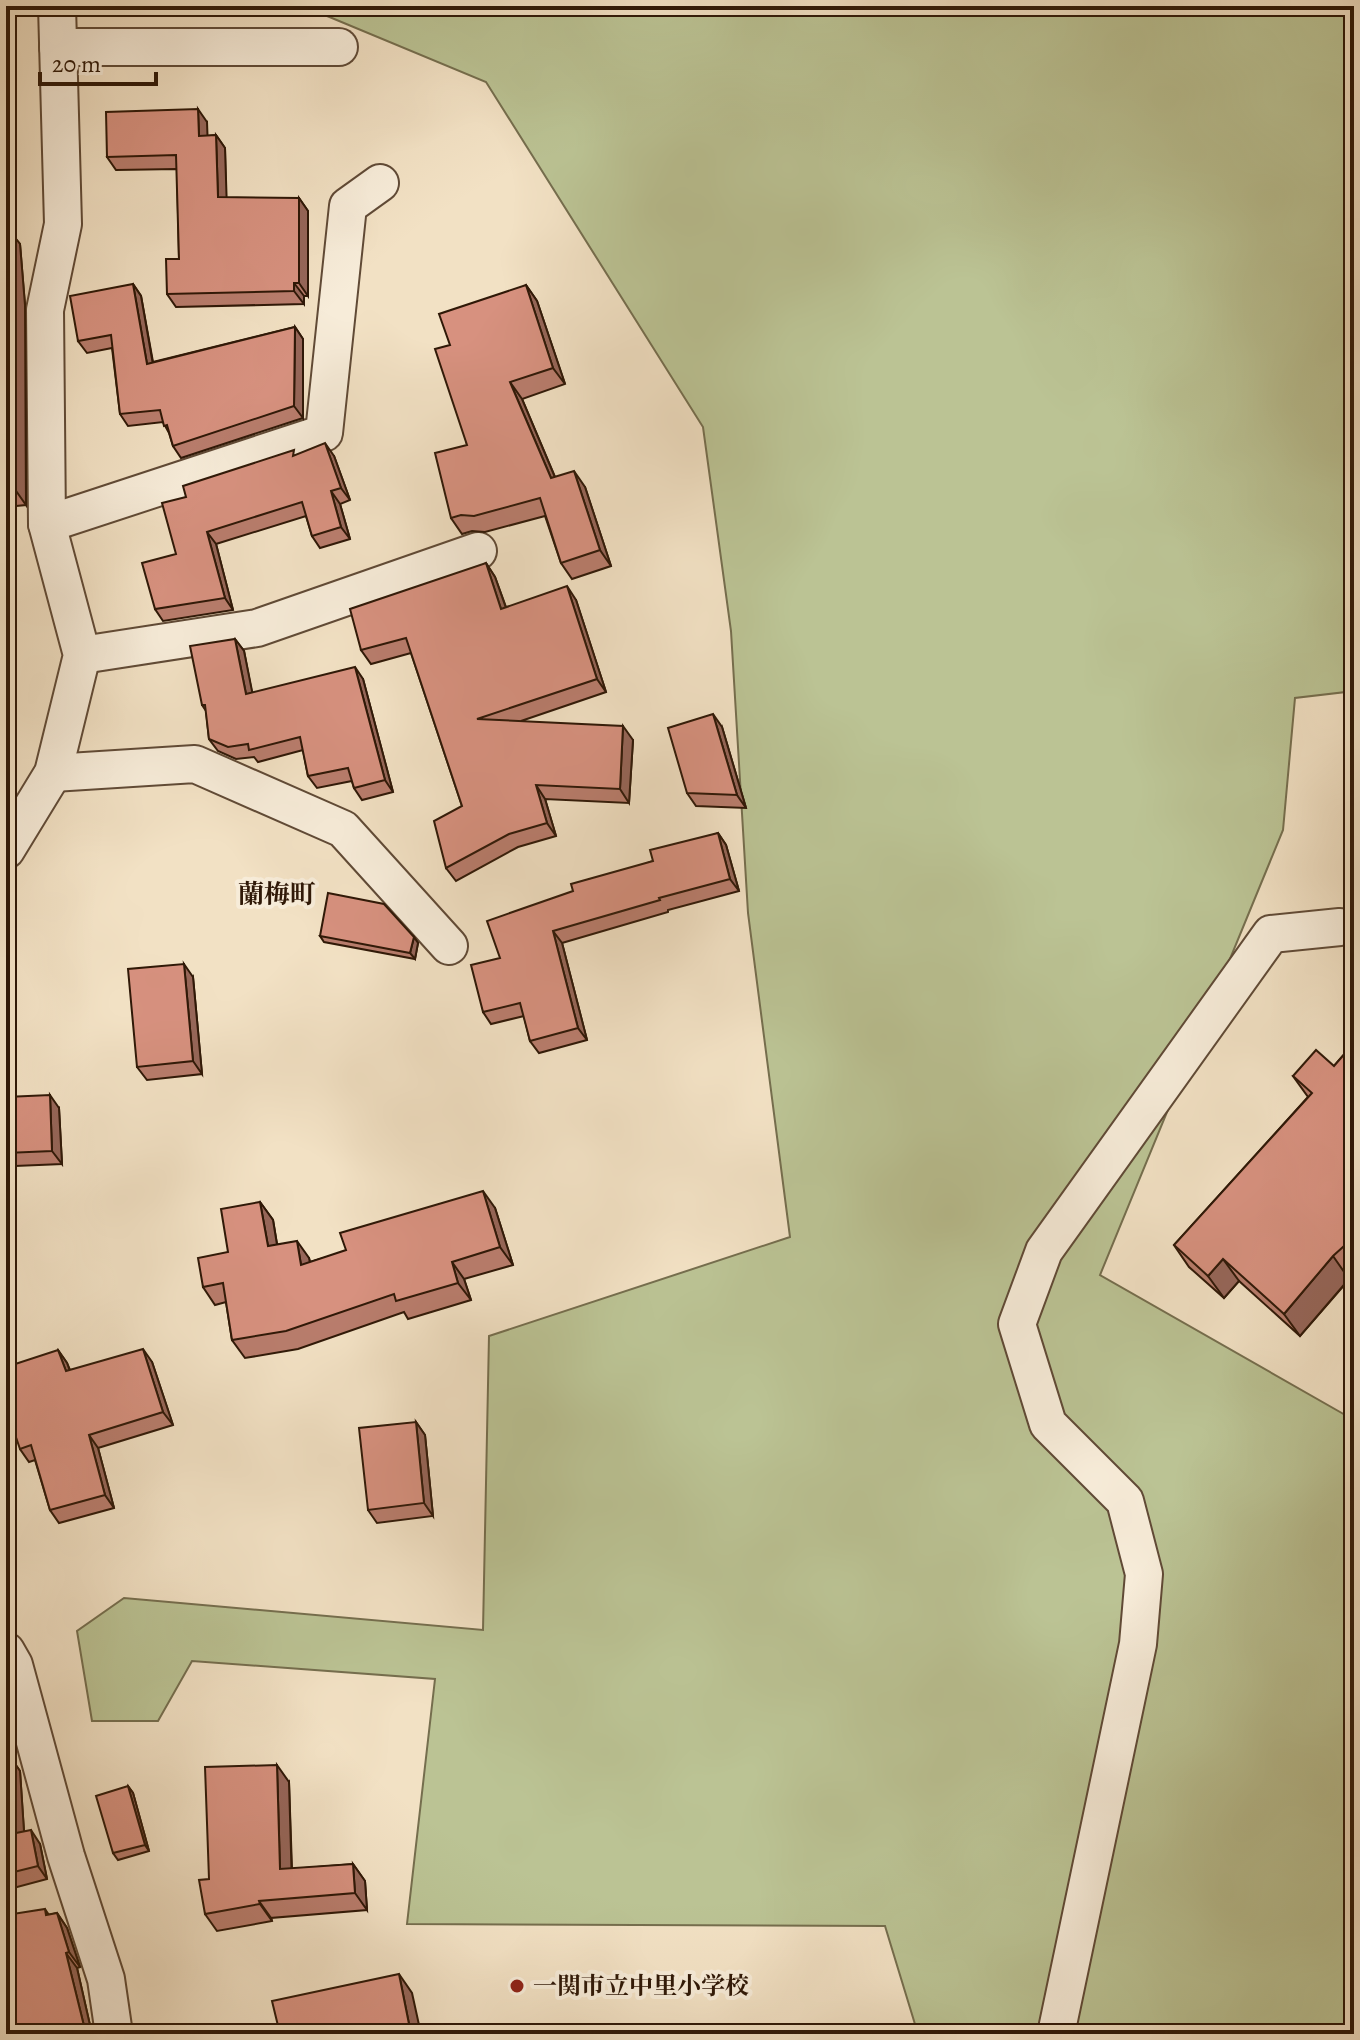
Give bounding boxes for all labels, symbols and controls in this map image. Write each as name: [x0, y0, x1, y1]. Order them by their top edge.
scale bar: [40, 36, 156, 86]
text: 20 m: [52, 48, 101, 80]
district label: 蘭梅町: [238, 877, 316, 912]
place label: 一関市立中里小学校: [533, 1970, 749, 2002]
marker: 一関市立中里小学校: [508, 1977, 526, 1995]

